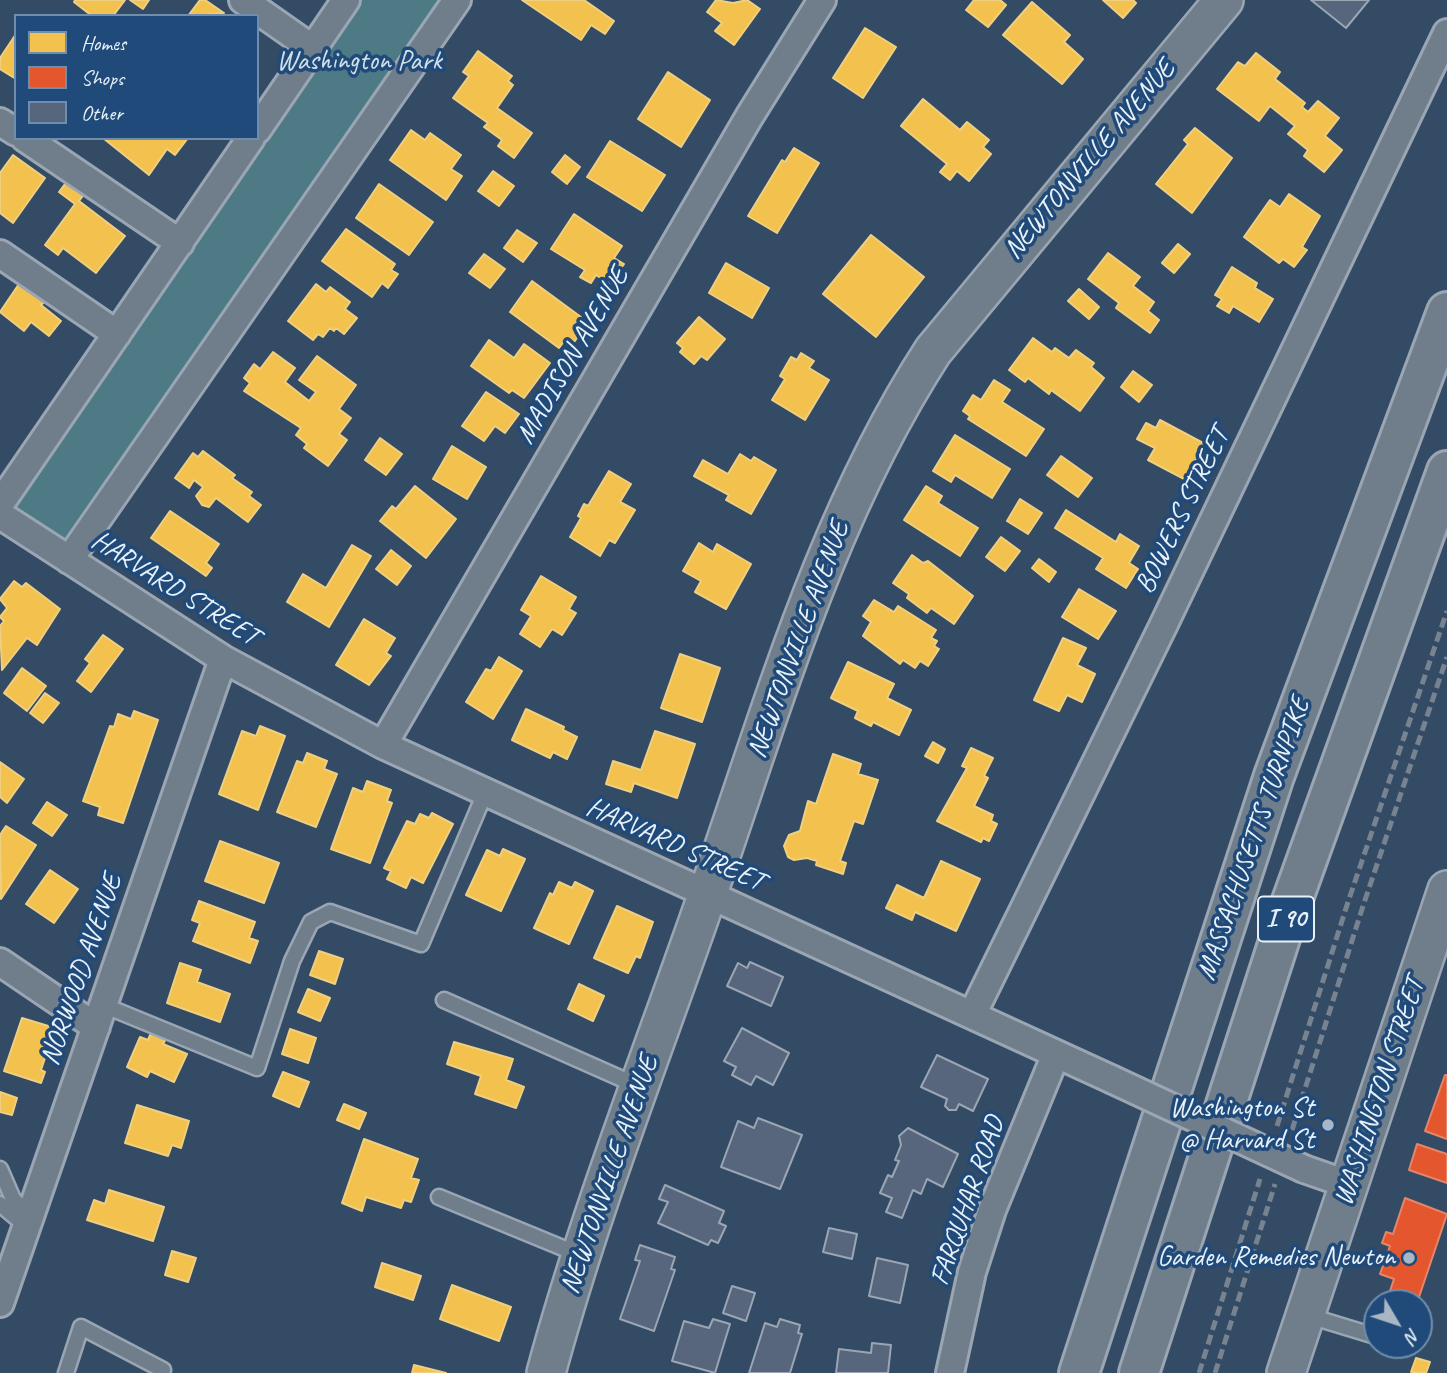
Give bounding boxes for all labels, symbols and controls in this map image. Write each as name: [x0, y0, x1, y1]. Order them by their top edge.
legend: [14, 14, 259, 140]
text: Homes: [81, 30, 126, 56]
park label: Washington Park: [276, 45, 442, 79]
street label: NEWTONVILLE AVENUE: [997, 54, 1183, 266]
text: Shops: [81, 65, 124, 91]
text: Other: [81, 100, 123, 126]
street label: MADISON AVENUE: [509, 262, 637, 450]
street label: BOWERS STREET: [1128, 423, 1238, 599]
street label: NEWTONVILLE AVENUE: [741, 517, 857, 763]
street label: HARVARD STREET: [85, 524, 265, 654]
street label: MASSACHUSETTS TURNPIKE: [1190, 693, 1318, 985]
street label: HARVARD STREET: [581, 791, 769, 899]
street label: NORWOOD AVENUE: [34, 870, 130, 1070]
road number: I 90: [1258, 896, 1314, 942]
street label: WASHINGTON STREET: [1327, 974, 1433, 1210]
street label: NEWTONVILLE AVENUE: [554, 1052, 666, 1298]
place label: Washington St @ Harvard St: [1170, 1092, 1314, 1158]
street label: FARQUHAR ROAD: [923, 1112, 1013, 1290]
marker: Washington St @ Harvard St: [1320, 1117, 1336, 1133]
place label: Garden Remedies Newton: [1157, 1241, 1395, 1275]
marker: Garden Remedies Newton: [1401, 1250, 1417, 1266]
north arrow: [1363, 1289, 1433, 1359]
text: N: [1400, 1324, 1426, 1348]

